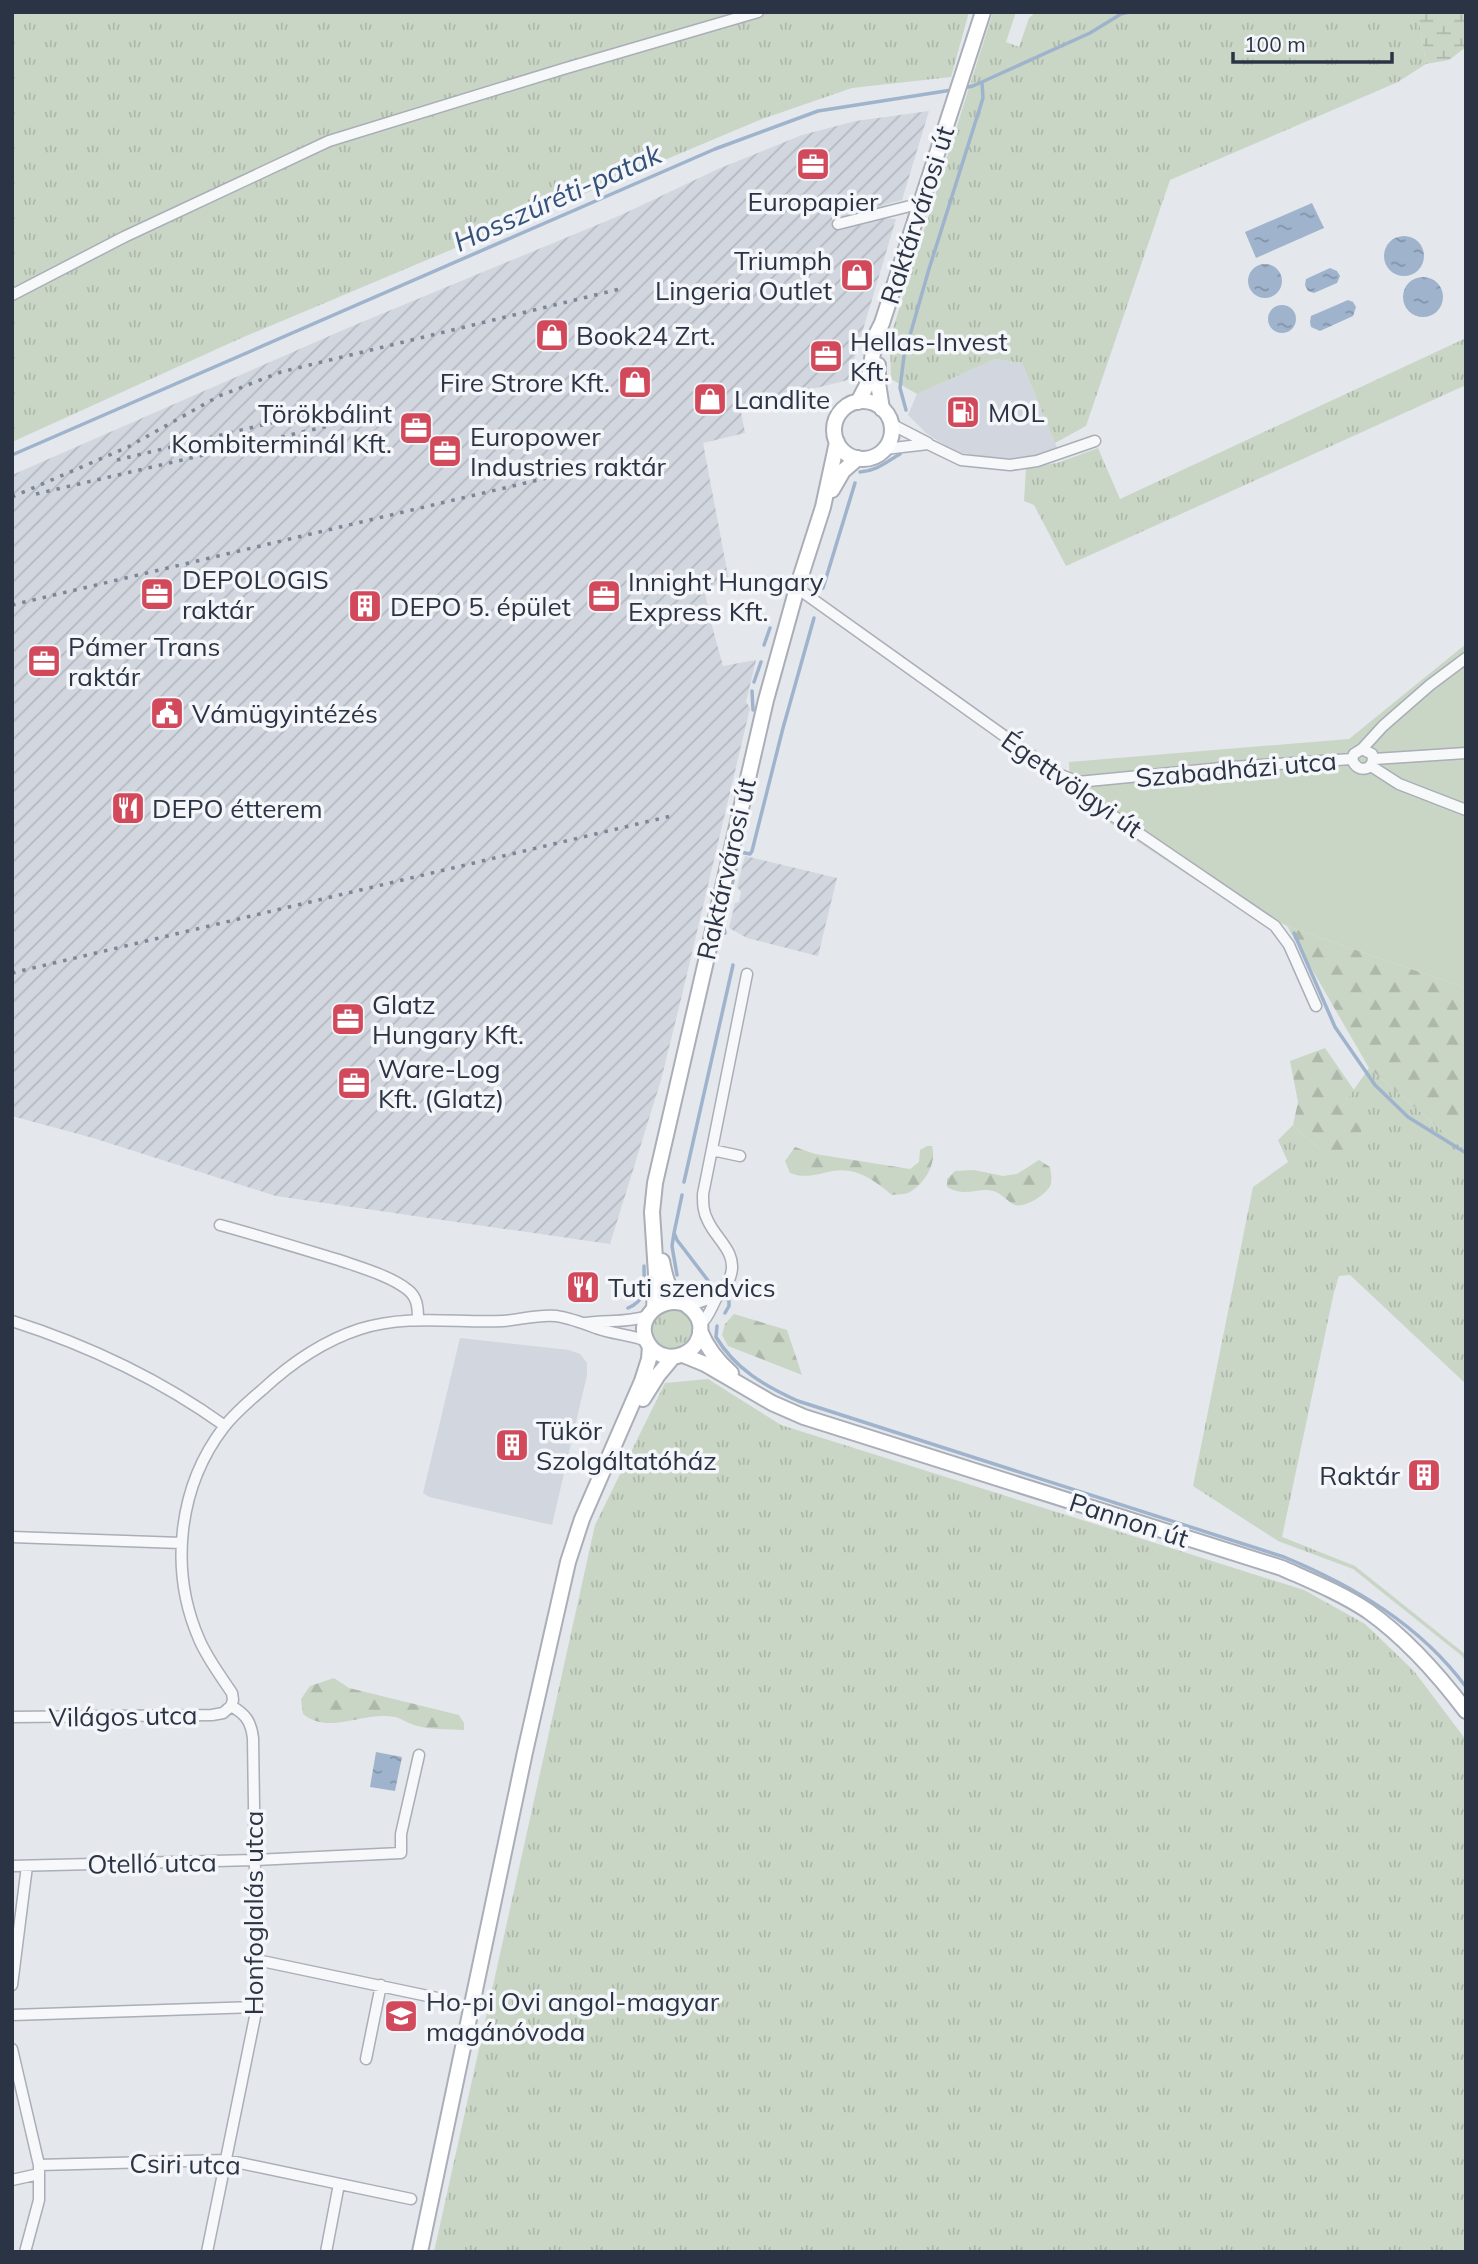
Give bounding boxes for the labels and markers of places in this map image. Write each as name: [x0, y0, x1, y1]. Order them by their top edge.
office icon: Europapier: [794, 145, 832, 183]
place label: Europapier: [748, 185, 879, 218]
place label: Triumph Lingeria Outlet: [655, 244, 832, 307]
shop icon: Triumph Lingeria Outlet: [838, 256, 876, 294]
shop icon: Book24 Zrt.: [533, 316, 571, 354]
place label: Book24 Zrt.: [576, 319, 716, 352]
place label: Hellas-Invest Kft.: [850, 325, 1008, 388]
office icon: Hellas-Invest Kft.: [807, 337, 845, 375]
shop icon: Fire Strore Kft.: [616, 363, 654, 401]
place label: Fire Strore Kft.: [440, 366, 610, 399]
shop icon: Landlite: [691, 380, 729, 418]
place label: Landlite: [734, 383, 830, 416]
fuel station icon: MOL: [944, 393, 982, 431]
place label: MOL: [988, 396, 1045, 429]
place label: Törökbálint Kombiterminál Kft.: [171, 397, 392, 460]
office icon: Törökbálint Kombiterminál Kft.: [397, 409, 435, 447]
place label: Europower Industries raktár: [470, 420, 667, 483]
office icon: Europower Industries raktár: [426, 432, 464, 470]
place label: DEPOLOGIS raktár: [182, 563, 329, 626]
place label: Innight Hungary Express Kft.: [628, 565, 824, 628]
office icon: DEPOLOGIS raktár: [138, 575, 176, 613]
office icon: Innight Hungary Express Kft.: [585, 577, 623, 615]
building icon: DEPO 5. épület: [346, 587, 384, 625]
place label: DEPO 5. épület: [390, 590, 571, 623]
place label: Pámer Trans raktár: [68, 630, 220, 693]
office icon: Pámer Trans raktár: [25, 642, 63, 680]
public building icon: Vámügyintézés: [148, 694, 186, 732]
place label: Vámügyintézés: [192, 697, 378, 730]
restaurant icon: DEPO étterem: [109, 789, 147, 827]
place label: DEPO étterem: [152, 792, 323, 825]
place label: Glatz Hungary Kft.: [372, 988, 524, 1051]
office icon: Glatz Hungary Kft.: [329, 1000, 367, 1038]
place label: Ware-Log Kft. (Glatz): [378, 1052, 504, 1115]
office icon: Ware-Log Kft. (Glatz): [335, 1064, 373, 1102]
restaurant icon: Tuti szendvics: [564, 1268, 602, 1306]
place label: Tuti szendvics: [608, 1271, 776, 1304]
place label: Tükör Szolgáltatóház: [536, 1414, 717, 1477]
building icon: Tükör Szolgáltatóház: [493, 1426, 531, 1464]
building icon: Raktár: [1405, 1456, 1443, 1494]
place label: Raktár: [1319, 1459, 1401, 1492]
place label: Ho-pi Ovi angol-magyar magánóvoda: [426, 1985, 720, 2048]
school or university icon: Ho-pi Ovi angol-magyar magánóvoda: [382, 1997, 420, 2035]

